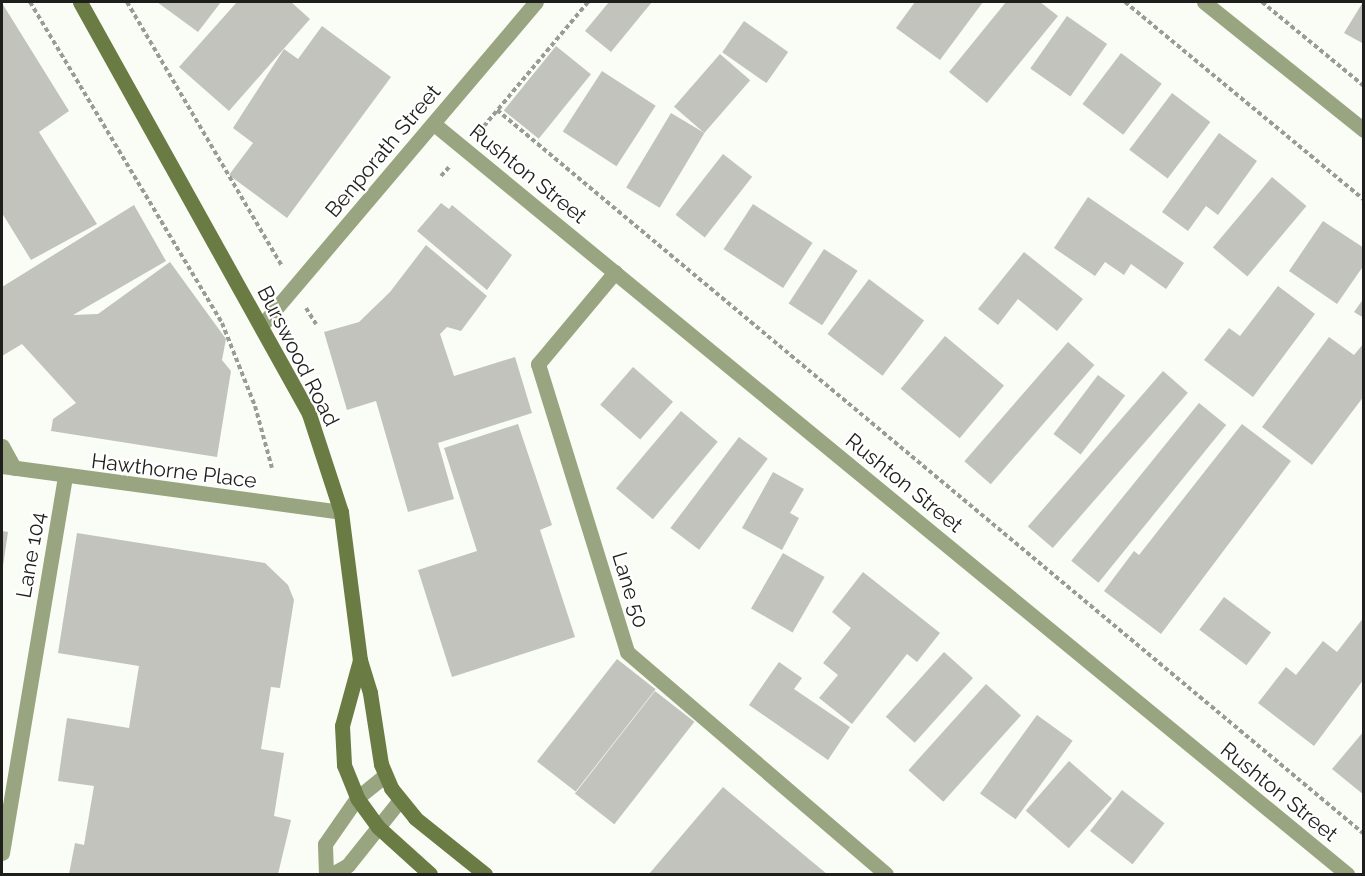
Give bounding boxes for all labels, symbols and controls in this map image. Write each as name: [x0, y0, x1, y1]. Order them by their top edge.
street label: Benporath Street: [320, 79, 446, 223]
street label: Rushton Street: [464, 119, 592, 229]
street label: Burswood Road: [252, 282, 344, 430]
street label: Rushton Street: [840, 428, 968, 538]
street label: Hawthorne Place: [90, 448, 258, 494]
street label: Lane 104: [11, 510, 51, 600]
street label: Lane 50: [607, 549, 653, 631]
street label: Rushton Street: [1215, 737, 1343, 847]

